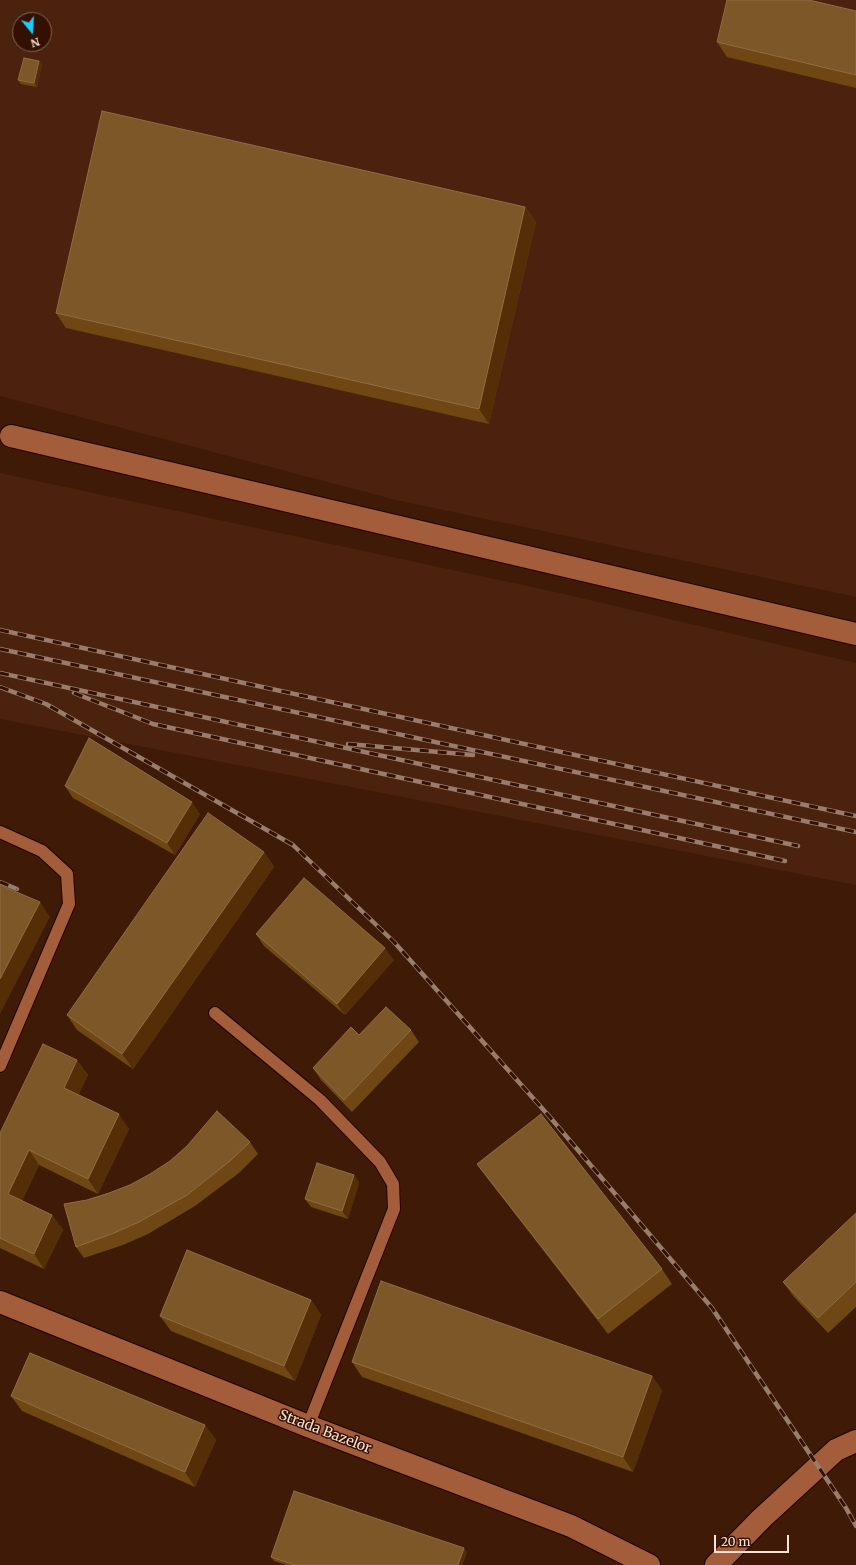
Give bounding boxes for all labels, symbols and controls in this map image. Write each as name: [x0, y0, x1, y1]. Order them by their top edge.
north arrow: [12, 12, 52, 52]
text: N: [29, 34, 42, 50]
street label: Strada Bazelor: [276, 1407, 374, 1457]
scale bar: [716, 1527, 791, 1553]
text: 20 m: [721, 1534, 750, 1549]

